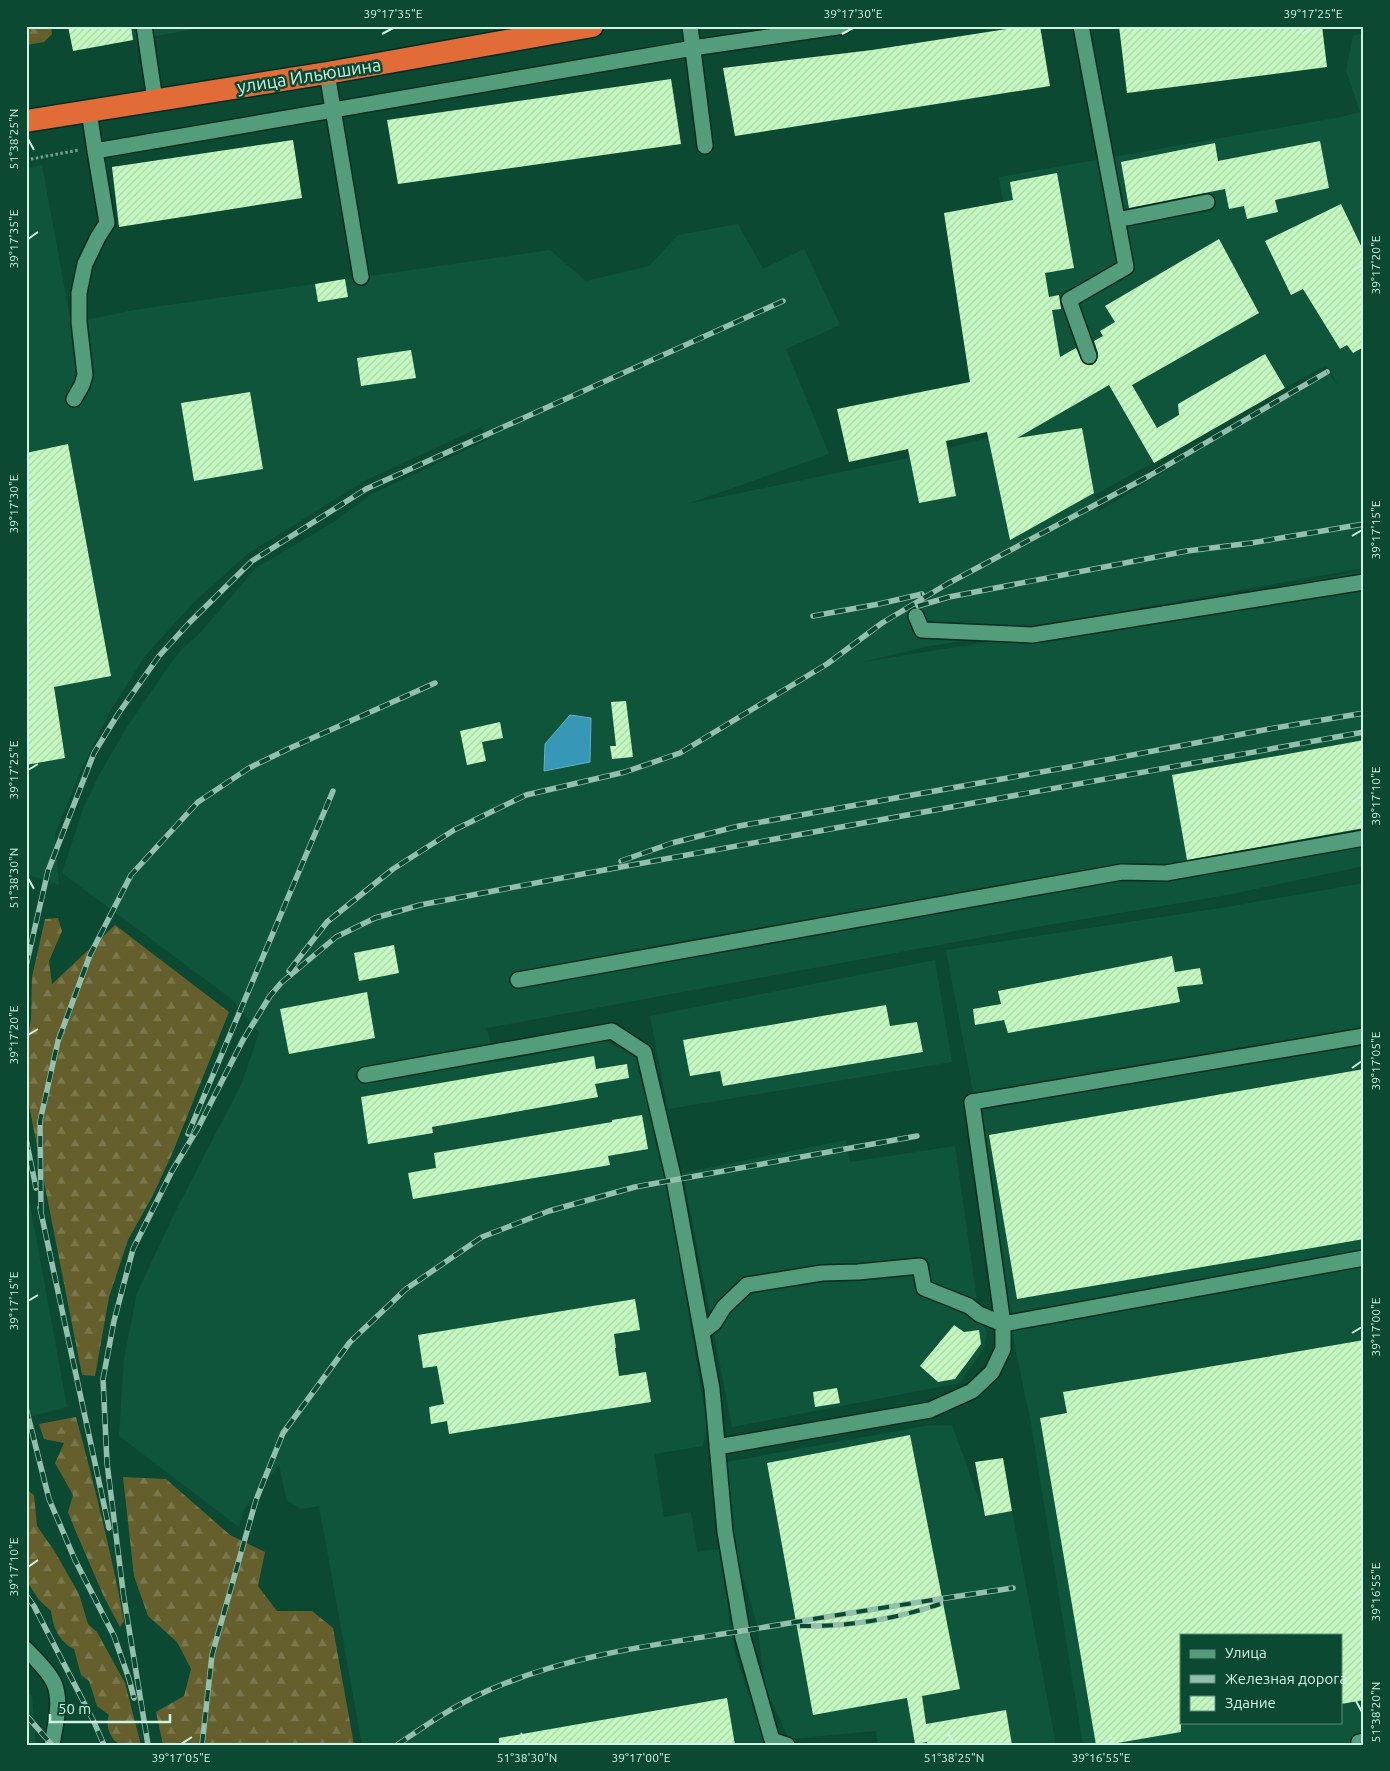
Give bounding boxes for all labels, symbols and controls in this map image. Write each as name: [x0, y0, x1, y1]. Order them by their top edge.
text: 39°17'35"E: [364, 7, 423, 20]
text: 39°17'30"E: [824, 7, 883, 20]
text: 39°17'25"E: [1284, 7, 1343, 20]
street label: улица Ильюшина: [236, 54, 382, 96]
text: 51°38'25"N: [7, 109, 20, 169]
text: 39°17'35"E: [7, 209, 20, 268]
text: 39°17'20"E: [1369, 235, 1382, 294]
text: 39°17'30"E: [7, 474, 20, 533]
text: 39°17'15"E: [1369, 500, 1382, 559]
text: 39°17'25"E: [7, 740, 20, 799]
text: 39°17'10"E: [1369, 766, 1382, 825]
text: 51°38'30"N: [7, 848, 20, 908]
text: 39°17'20"E: [7, 1005, 20, 1064]
text: 39°17'05"E: [1369, 1031, 1382, 1090]
text: 39°17'15"E: [7, 1271, 20, 1330]
text: 39°17'00"E: [1369, 1297, 1382, 1356]
text: 39°17'10"E: [7, 1537, 20, 1596]
text: 39°16'55"E: [1369, 1562, 1382, 1621]
legend: [1180, 1634, 1342, 1724]
text: Улица: [1225, 1644, 1267, 1661]
text: Железная дорога: [1225, 1670, 1347, 1687]
text: 51°38'20"N: [1369, 1682, 1382, 1742]
scale bar: [50, 1691, 170, 1723]
text: Здание: [1225, 1694, 1276, 1711]
text: 50 m: [58, 1700, 91, 1717]
text: 39°17'05"E: [152, 1751, 211, 1764]
text: 51°38'30"N: [497, 1751, 557, 1764]
text: 39°17'00"E: [612, 1751, 671, 1764]
text: 51°38'25"N: [924, 1751, 984, 1764]
text: 39°16'55"E: [1072, 1751, 1131, 1764]

